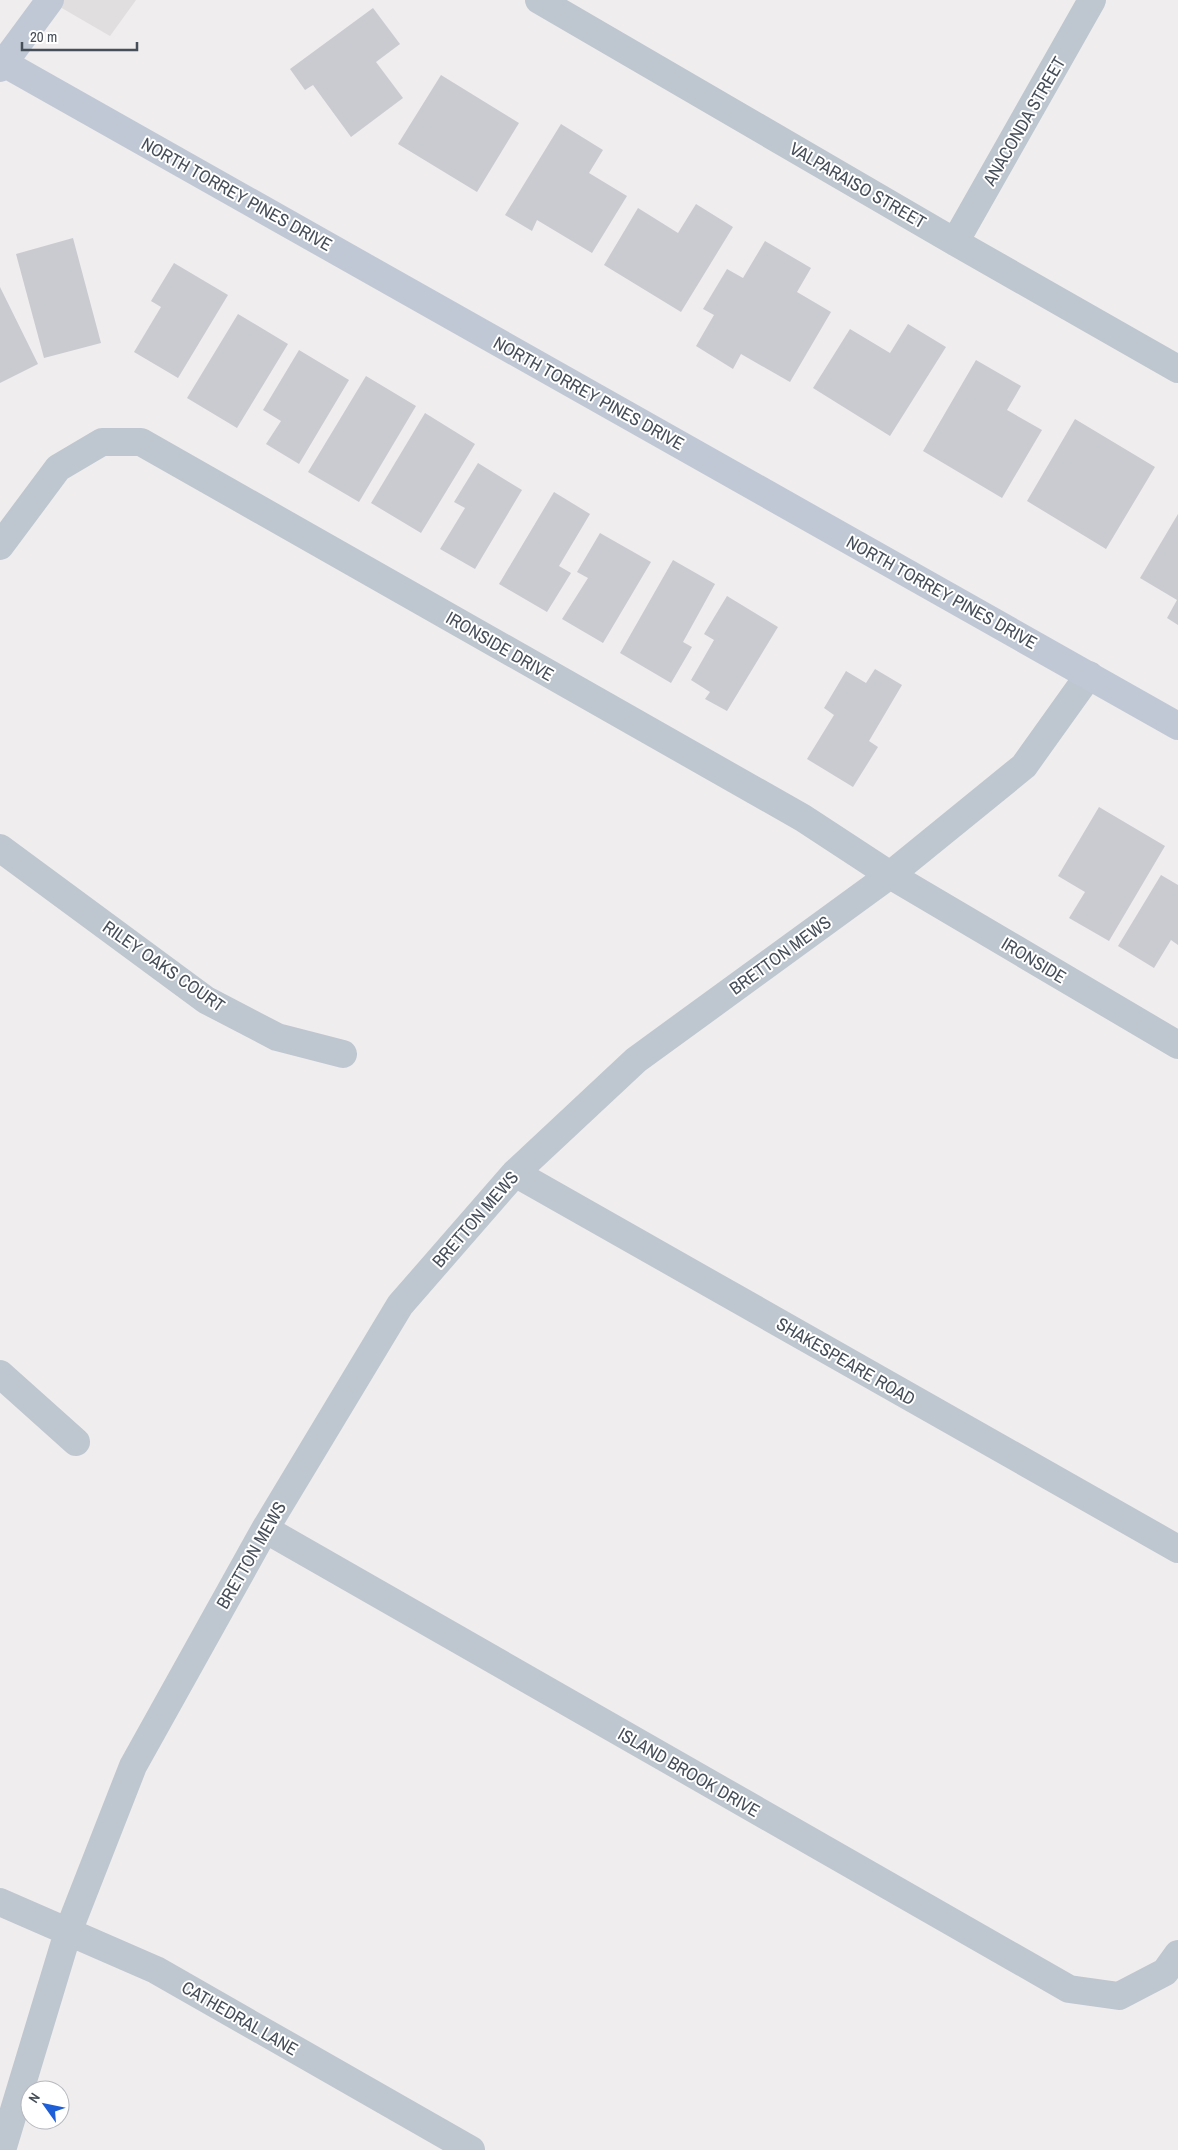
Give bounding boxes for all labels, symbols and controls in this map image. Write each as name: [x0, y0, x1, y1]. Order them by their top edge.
scale bar: [22, 20, 138, 52]
text: 20 m: [30, 26, 57, 47]
street label: ANACONDA STREET: [976, 52, 1071, 191]
street label: NORTH TORREY PINES DRIVE: [137, 131, 337, 257]
street label: VALPARAISO STREET: [785, 136, 931, 234]
street label: NORTH TORREY PINES DRIVE: [489, 330, 689, 456]
street label: NORTH TORREY PINES DRIVE: [842, 529, 1042, 655]
street label: IRONSIDE DRIVE: [442, 605, 558, 687]
street label: BRETTON MEWS: [724, 909, 836, 1000]
street label: RILEY OAKS COURT: [98, 915, 230, 1017]
street label: IRONSIDE: [997, 931, 1071, 989]
street label: BRETTON MEWS: [426, 1165, 524, 1273]
street label: SHAKESPEARE ROAD: [772, 1311, 920, 1411]
street label: BRETTON MEWS: [210, 1497, 292, 1613]
street label: ISLAND BROOK DRIVE: [613, 1721, 765, 1823]
street label: CATHEDRAL LANE: [177, 1975, 303, 2061]
north arrow: [20, 2080, 70, 2130]
text: N: [24, 2090, 44, 2106]

